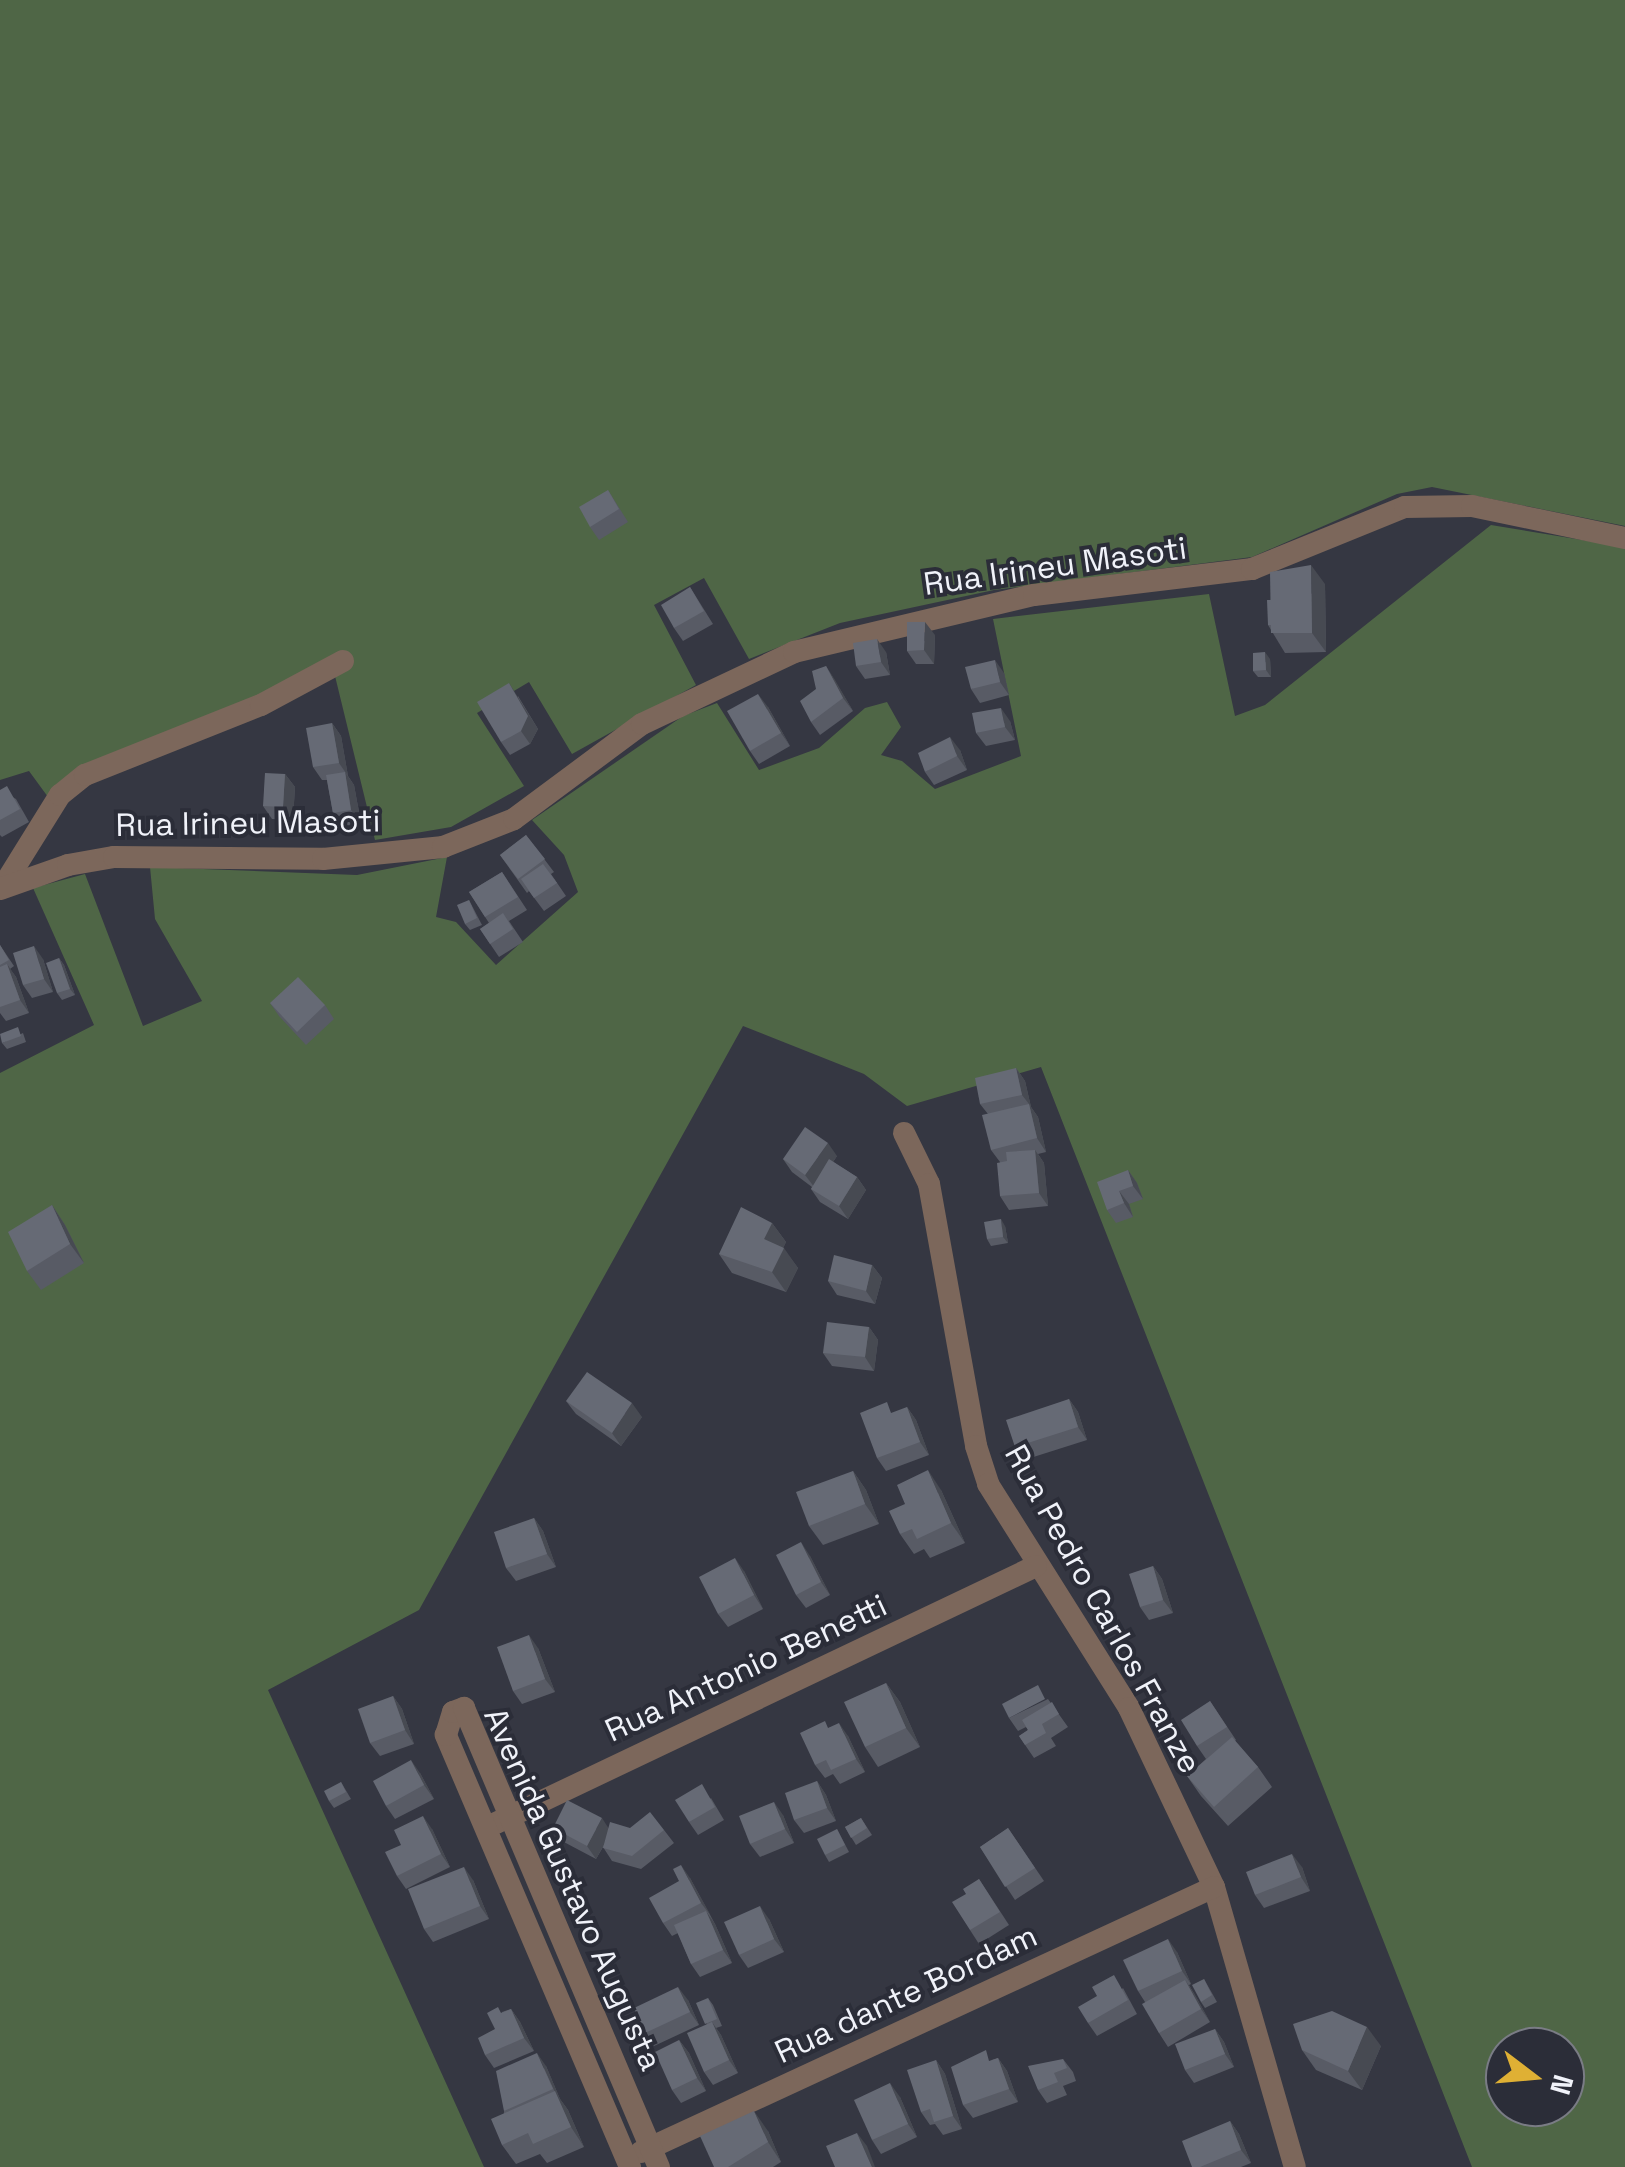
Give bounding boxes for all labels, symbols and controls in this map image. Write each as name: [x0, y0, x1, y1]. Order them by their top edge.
street label: Rua Irineu Masoti: [921, 529, 1189, 603]
street label: Rua Irineu Masoti: [115, 801, 381, 845]
street label: Rua Pedro Carlos Franze: [997, 1438, 1209, 1780]
street label: Rua Antonio Benetti: [599, 1586, 893, 1750]
street label: Avenida Gustavo Augusta: [475, 1702, 671, 2076]
street label: Rua dante Bordam: [769, 1916, 1043, 2072]
north arrow: [1485, 2027, 1585, 2127]
text: N: [1542, 2071, 1582, 2099]

